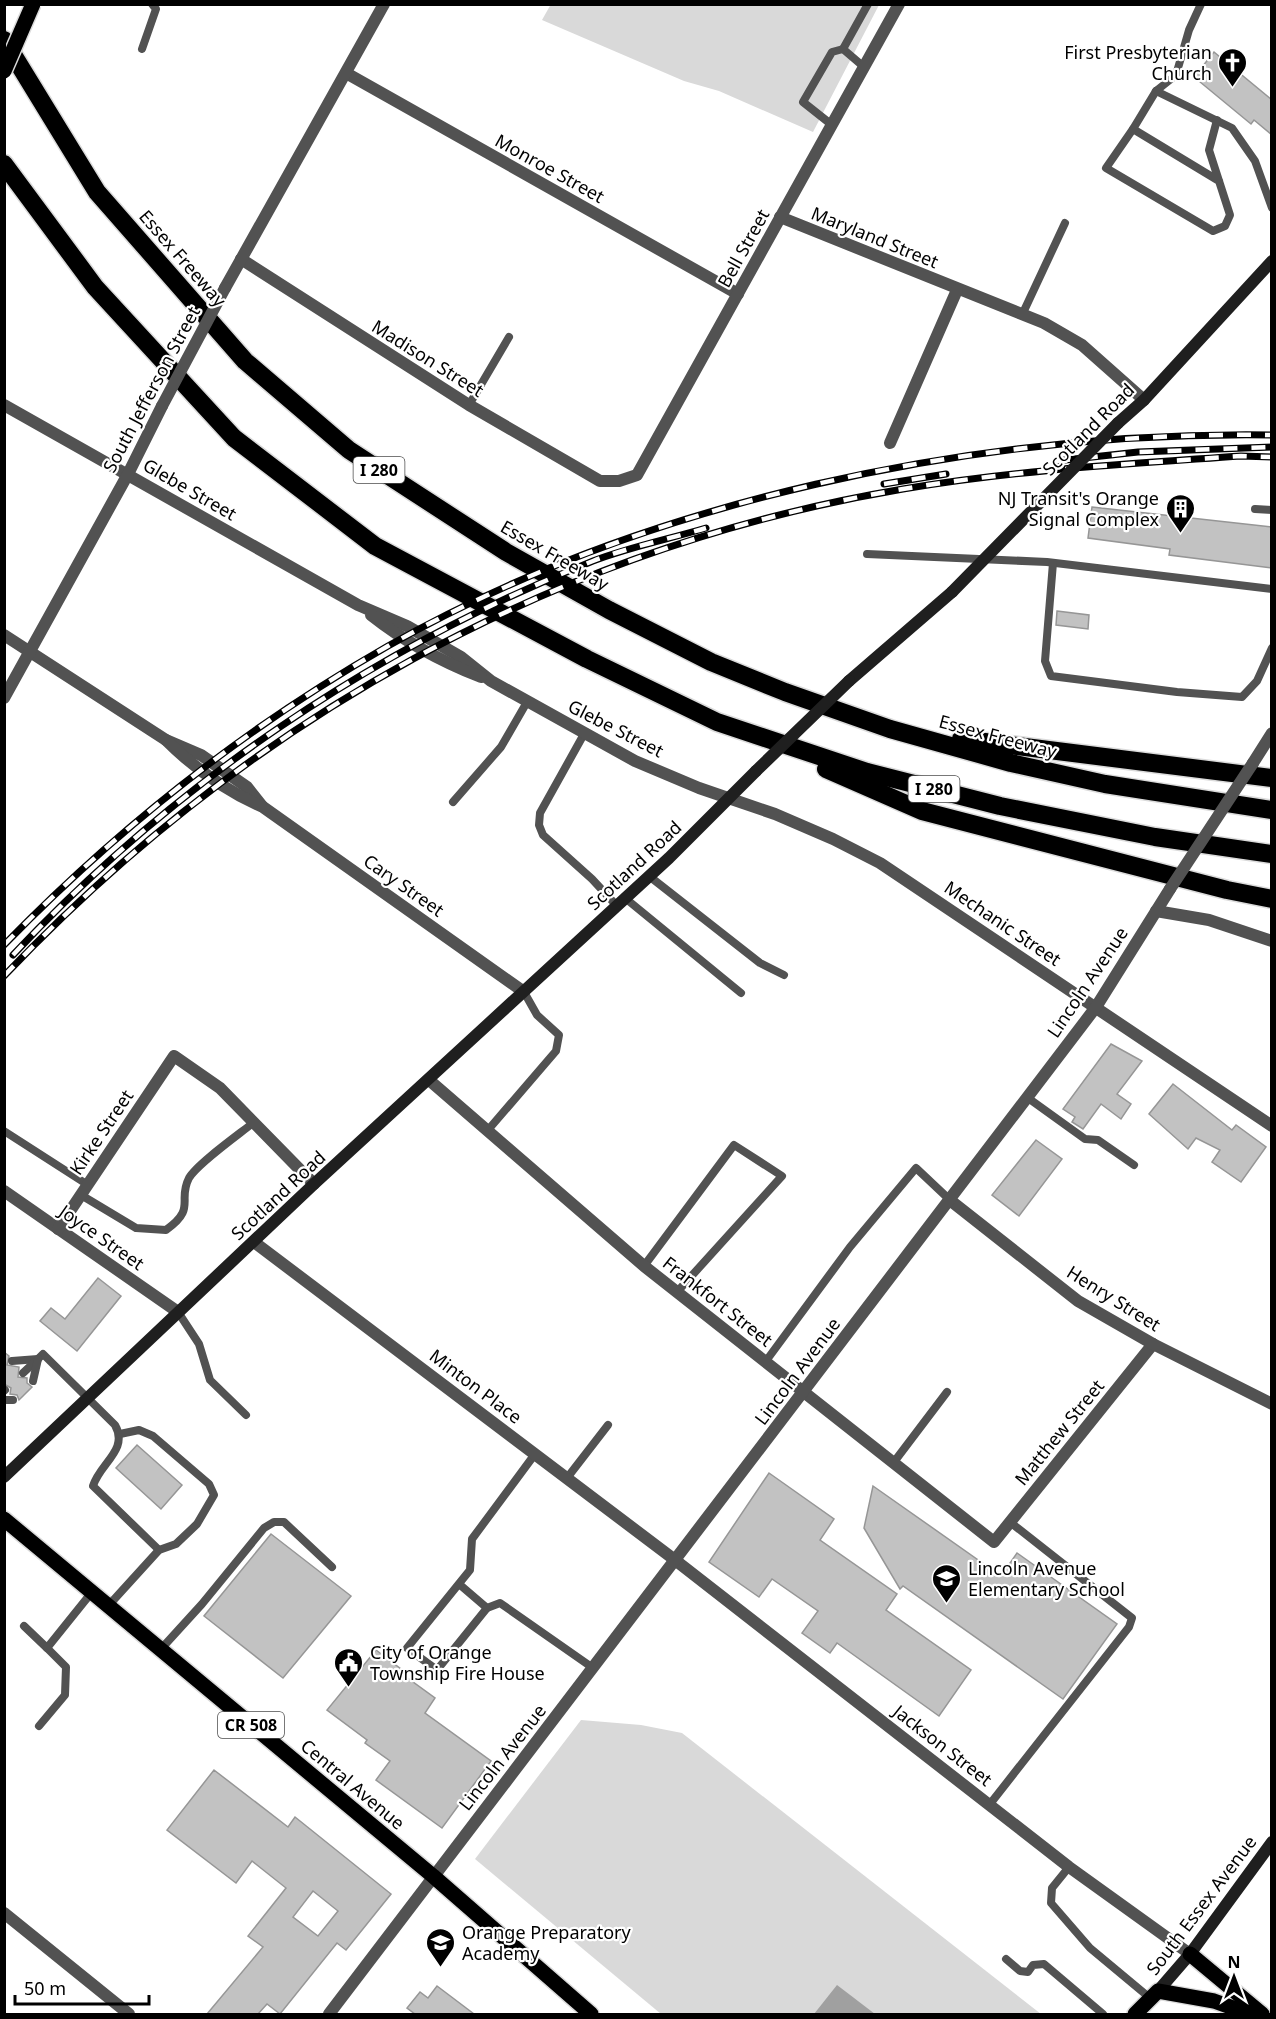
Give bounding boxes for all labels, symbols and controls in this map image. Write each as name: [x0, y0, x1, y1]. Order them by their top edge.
place label: First Presbyterian Church: [1064, 40, 1212, 85]
church icon: First Presbyterian Church: [1217, 46, 1249, 88]
street label: Monroe Street: [491, 128, 609, 208]
street label: Maryland Street: [808, 201, 942, 274]
street label: Essex Freeway: [134, 204, 232, 312]
street label: Bell Street: [712, 204, 775, 291]
street label: South Jefferson Street: [97, 301, 205, 476]
street label: Madison Street: [367, 314, 489, 402]
street label: Scotland Road: [1037, 378, 1139, 480]
street label: Glebe Street: [139, 453, 241, 526]
road number: I 280: [354, 457, 404, 483]
place label: NJ Transit's Orange Signal Complex: [998, 486, 1159, 531]
building icon: NJ Transit's Orange Signal Complex: [1164, 492, 1196, 534]
street label: Essex Freeway: [497, 514, 614, 596]
street label: Glebe Street: [564, 694, 668, 763]
street label: Essex Freeway: [936, 709, 1060, 763]
road number: I 280: [908, 776, 960, 802]
street label: Scotland Road: [582, 815, 686, 915]
street label: Cary Street: [359, 848, 449, 922]
street label: Mechanic Street: [940, 875, 1066, 971]
street label: Lincoln Avenue: [1041, 922, 1133, 1042]
street label: Kirke Street: [64, 1084, 139, 1179]
street label: Scotland Road: [226, 1145, 330, 1245]
street label: Joyce Street: [53, 1198, 150, 1275]
street label: Frankfort Street: [658, 1251, 778, 1352]
street label: Henry Street: [1063, 1260, 1166, 1337]
street label: Lincoln Avenue: [749, 1313, 845, 1429]
street label: Minton Place: [425, 1343, 527, 1429]
street label: Matthew Street: [1009, 1374, 1109, 1490]
place label: Lincoln Avenue Elementary School: [968, 1556, 1125, 1601]
school or university icon: Lincoln Avenue Elementary School: [931, 1562, 963, 1604]
place label: City of Orange Township Fire House: [370, 1640, 545, 1685]
public building icon: City of Orange Township Fire House: [333, 1646, 365, 1688]
street label: Jackson Street: [887, 1698, 998, 1791]
street label: Lincoln Avenue: [453, 1699, 551, 1815]
road number: CR 508: [218, 1712, 284, 1738]
street label: Central Avenue: [296, 1733, 410, 1835]
street label: South Essex Avenue: [1141, 1830, 1261, 1980]
place label: Orange Preparatory Academy: [462, 1920, 632, 1965]
school or university icon: Orange Preparatory Academy: [425, 1926, 457, 1968]
north arrow: [1204, 1947, 1264, 2007]
text: N: [1227, 1951, 1241, 1973]
scale bar: [15, 1968, 148, 2006]
text: 50 m: [24, 1976, 66, 2000]

